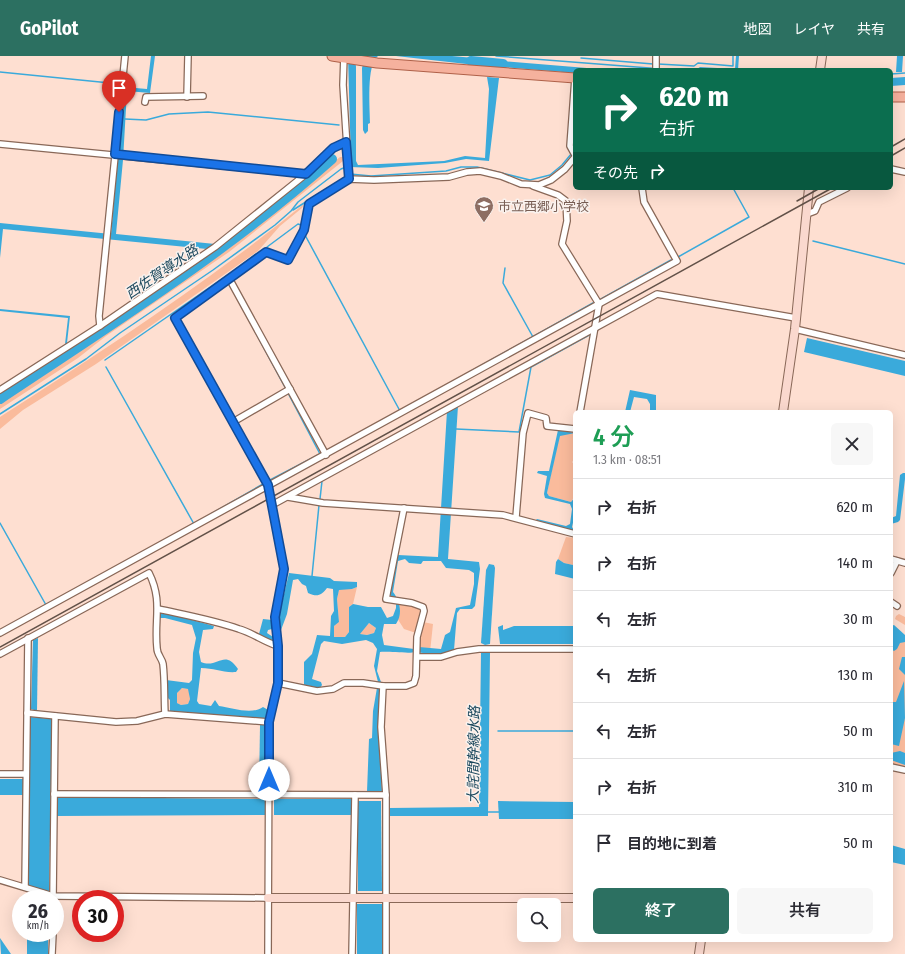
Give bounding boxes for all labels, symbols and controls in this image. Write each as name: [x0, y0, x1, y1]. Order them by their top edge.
text: GoPilot: [20, 17, 79, 40]
text: 地図: [743, 21, 771, 38]
text: レイヤ: [793, 21, 835, 38]
text: 共有: [857, 21, 885, 38]
pin: [102, 71, 136, 112]
icon: arrive: [108, 77, 130, 99]
text: 620 m: [659, 80, 729, 113]
icon: right: [593, 84, 645, 136]
text: 右折: [659, 118, 695, 140]
icon: right: [646, 160, 668, 182]
text: その先: [593, 164, 638, 182]
school or university icon: 市立西郷小学校: [473, 195, 495, 223]
place label: 市立西郷小学校: [498, 199, 589, 214]
water label: 西佐賀導水路: [122, 241, 202, 303]
text: 4 分: [593, 423, 634, 451]
button: close: [831, 423, 873, 465]
text: 1.3 km · 08:51: [593, 452, 661, 467]
icon: right: [593, 496, 615, 518]
text: 620 m: [836, 498, 873, 516]
text: 右折: [627, 499, 657, 517]
icon: right: [593, 552, 615, 574]
text: 140 m: [837, 554, 873, 572]
text: 右折: [627, 555, 657, 573]
icon: left: [593, 608, 615, 630]
text: 30 m: [843, 610, 873, 628]
text: 左折: [627, 611, 657, 629]
icon: left: [593, 664, 615, 686]
text: 130 m: [838, 666, 873, 684]
text: 左折: [627, 667, 657, 685]
water label: 大詫間幹線水路: [465, 705, 483, 804]
icon: left: [593, 720, 615, 742]
text: 50 m: [843, 722, 873, 740]
text: 左折: [627, 723, 657, 741]
position arrow: [248, 759, 290, 801]
icon: right: [593, 776, 615, 798]
text: 310 m: [838, 778, 873, 796]
text: 右折: [627, 779, 657, 797]
icon: arrive: [593, 832, 615, 854]
text: 50 m: [843, 834, 873, 852]
text: 目的地に到着: [627, 835, 717, 853]
button: 終了: [593, 888, 729, 934]
button: 共有: [737, 888, 873, 934]
speed limit sign: 30: [72, 890, 124, 942]
map controls: [517, 898, 561, 942]
button: search: [517, 898, 561, 942]
text: 26: [28, 899, 48, 923]
text: km/h: [27, 920, 49, 932]

